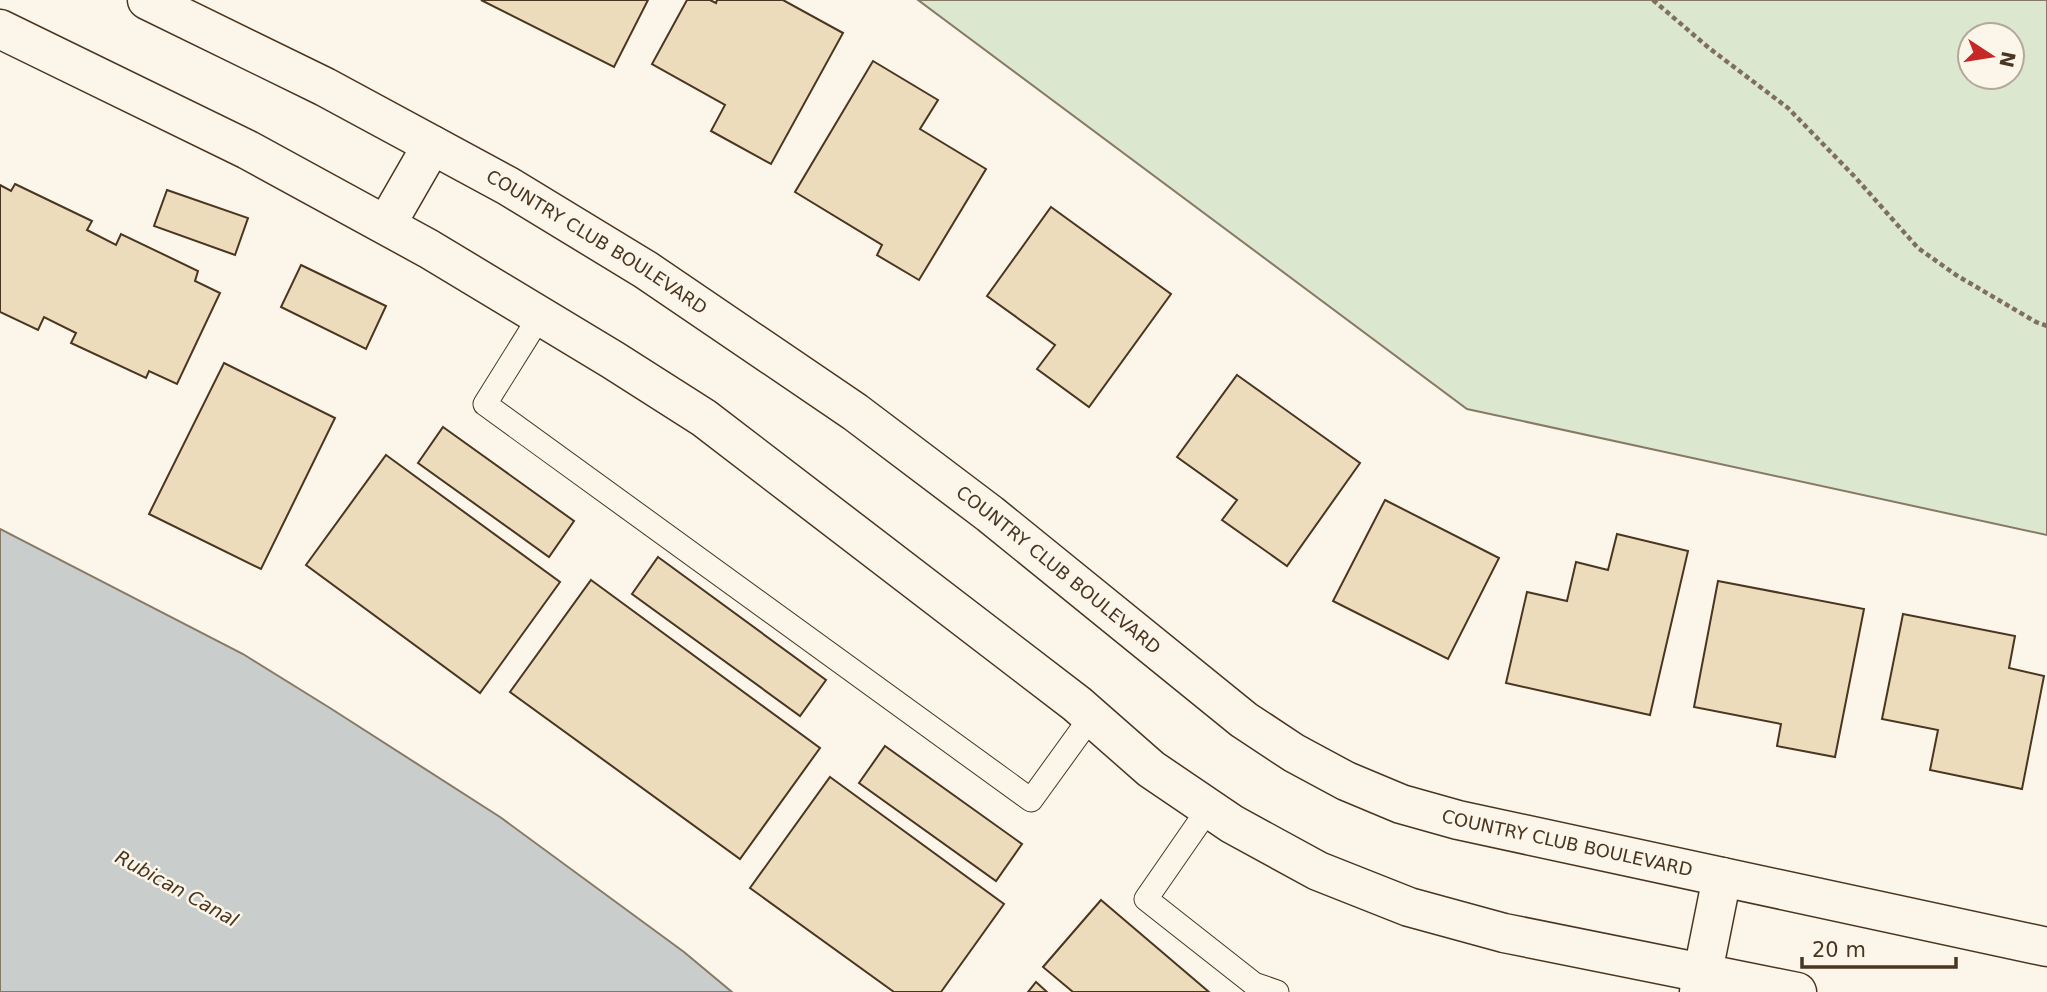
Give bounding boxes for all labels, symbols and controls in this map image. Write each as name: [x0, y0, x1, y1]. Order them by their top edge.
north arrow: [1956, 21, 2026, 91]
text: N: [1995, 49, 2020, 70]
street label: COUNTRY CLUB BOULEVARD: [483, 165, 711, 318]
street label: COUNTRY CLUB BOULEVARD: [952, 481, 1165, 658]
street label: COUNTRY CLUB BOULEVARD: [1439, 805, 1695, 880]
water label: Rubican Canal: [112, 845, 243, 931]
scale bar: [1802, 926, 1956, 970]
text: 20 m: [1812, 938, 1866, 962]

